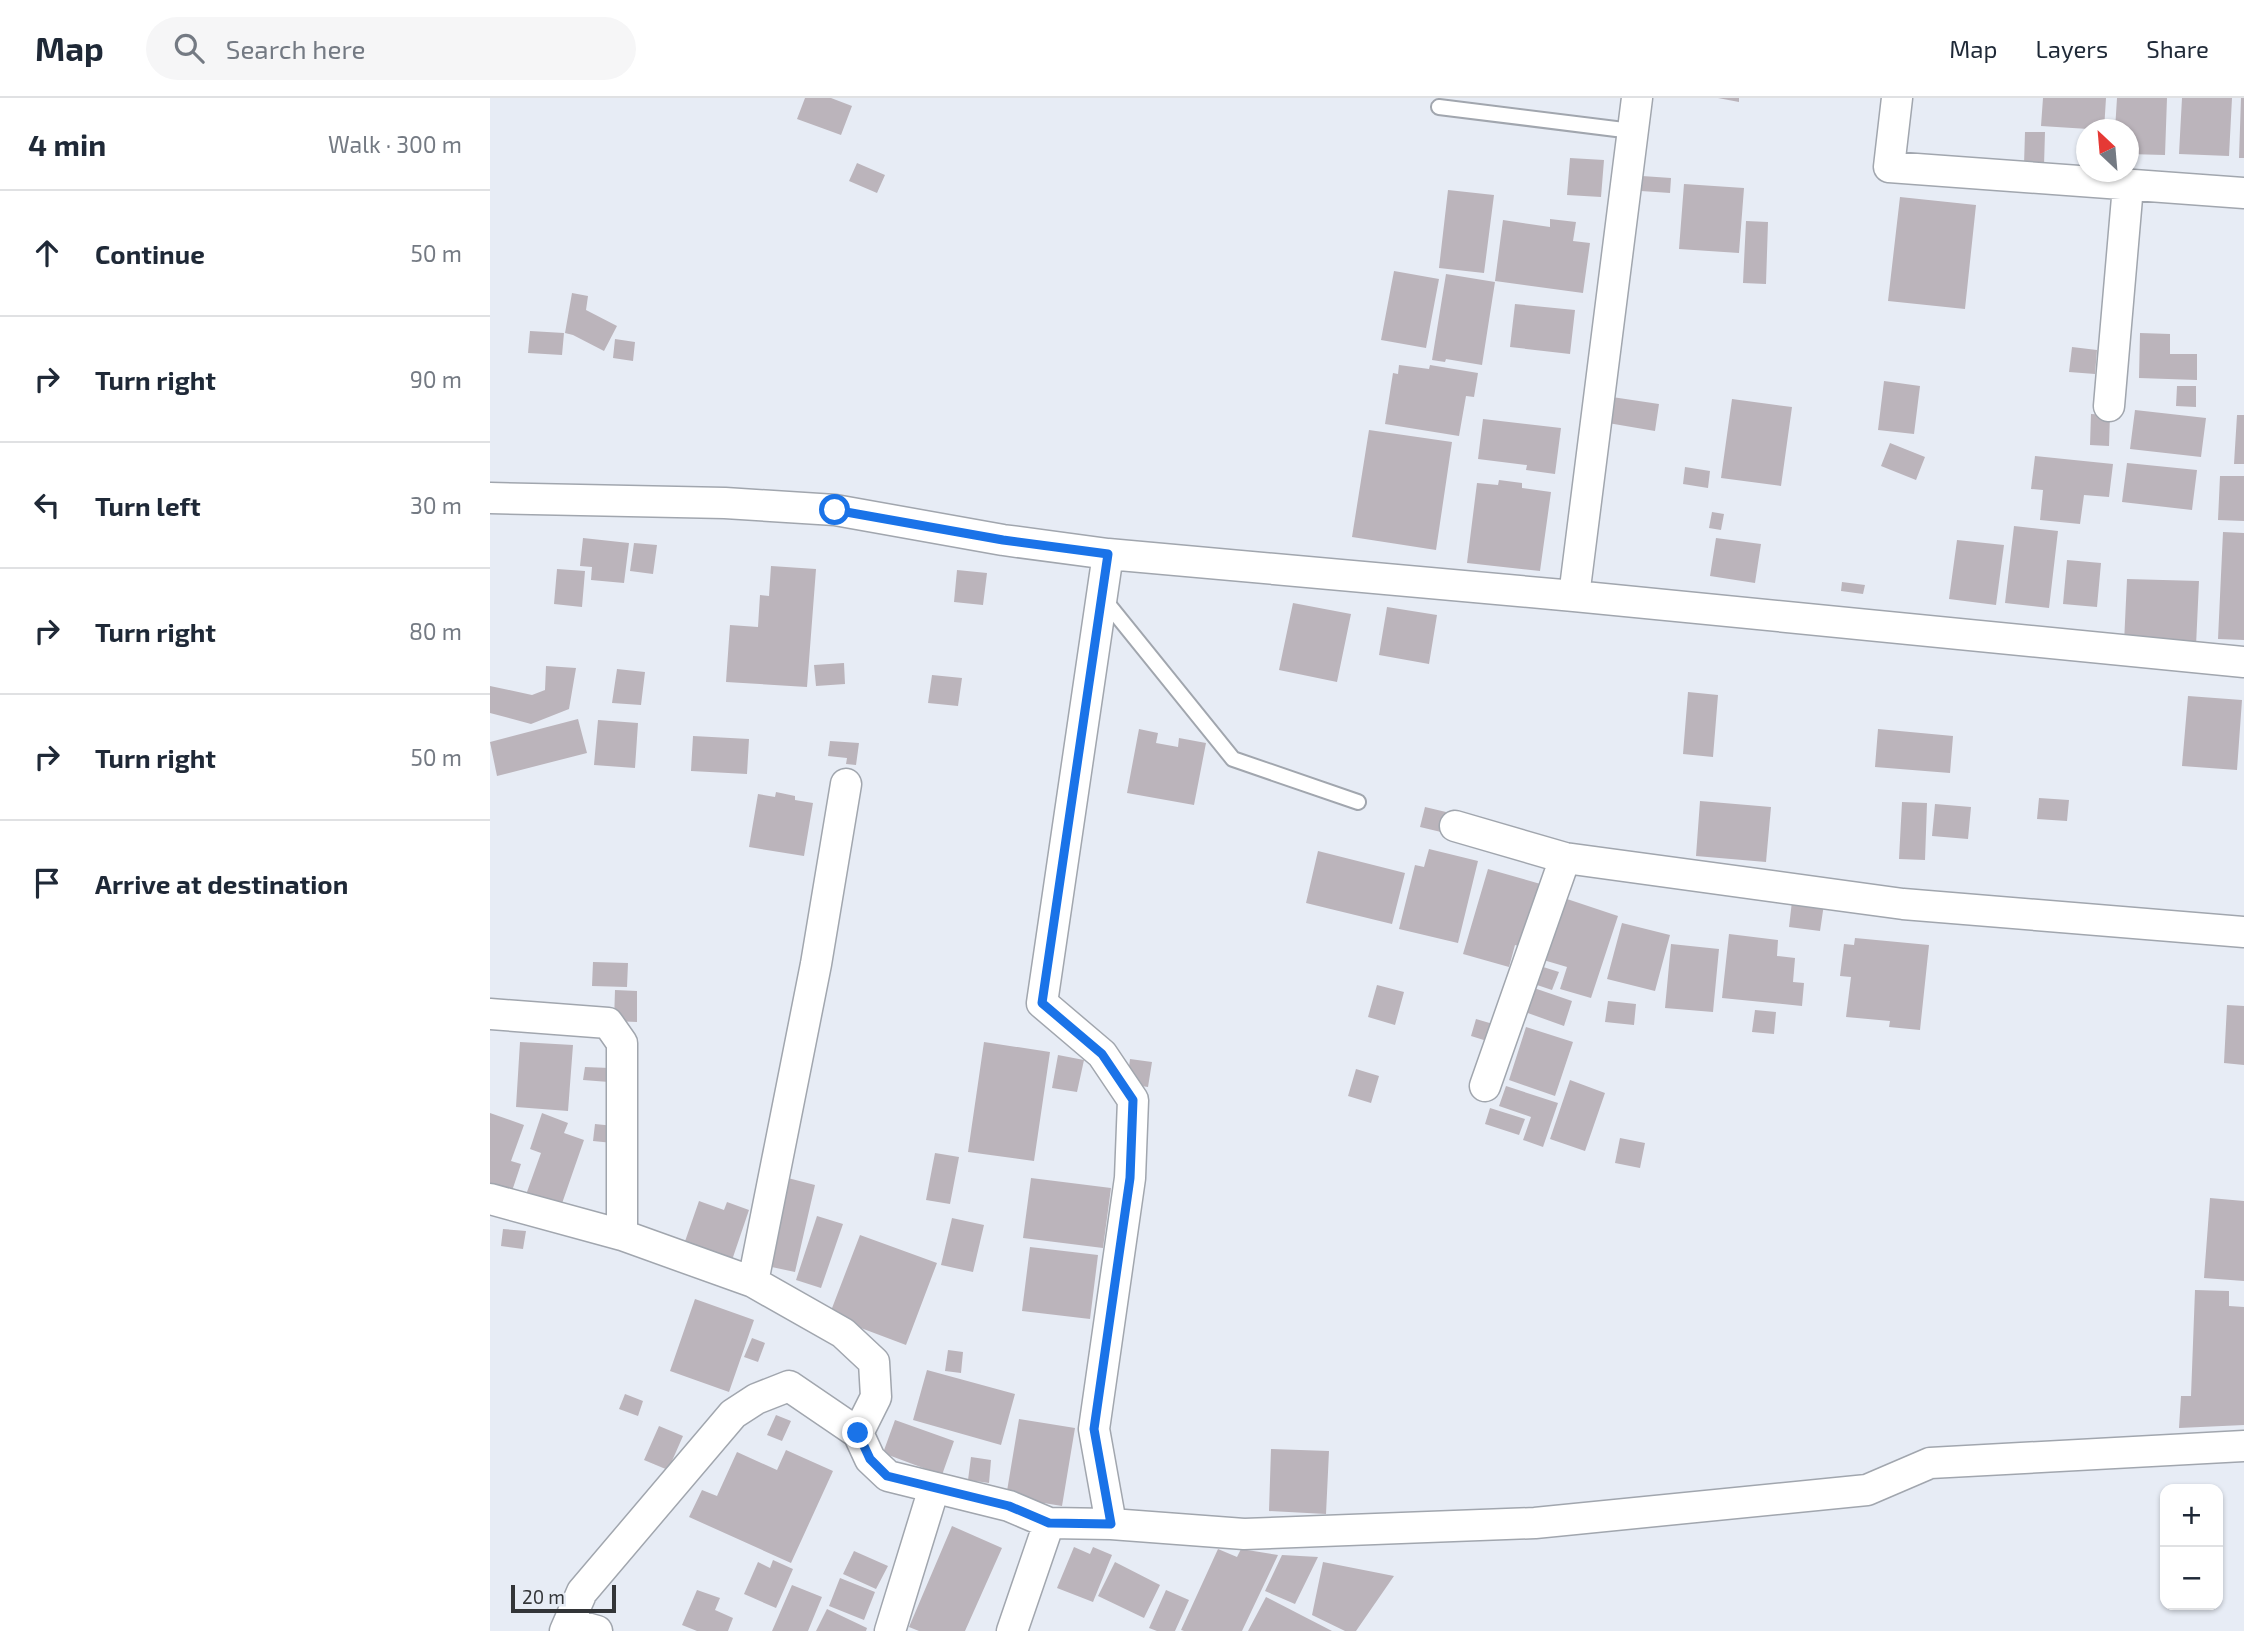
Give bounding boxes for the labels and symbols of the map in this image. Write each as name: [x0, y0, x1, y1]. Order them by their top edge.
north arrow: [2076, 119, 2139, 182]
route start: [819, 494, 850, 525]
route end: [842, 1417, 873, 1448]
scale bar: [511, 1582, 616, 1614]

